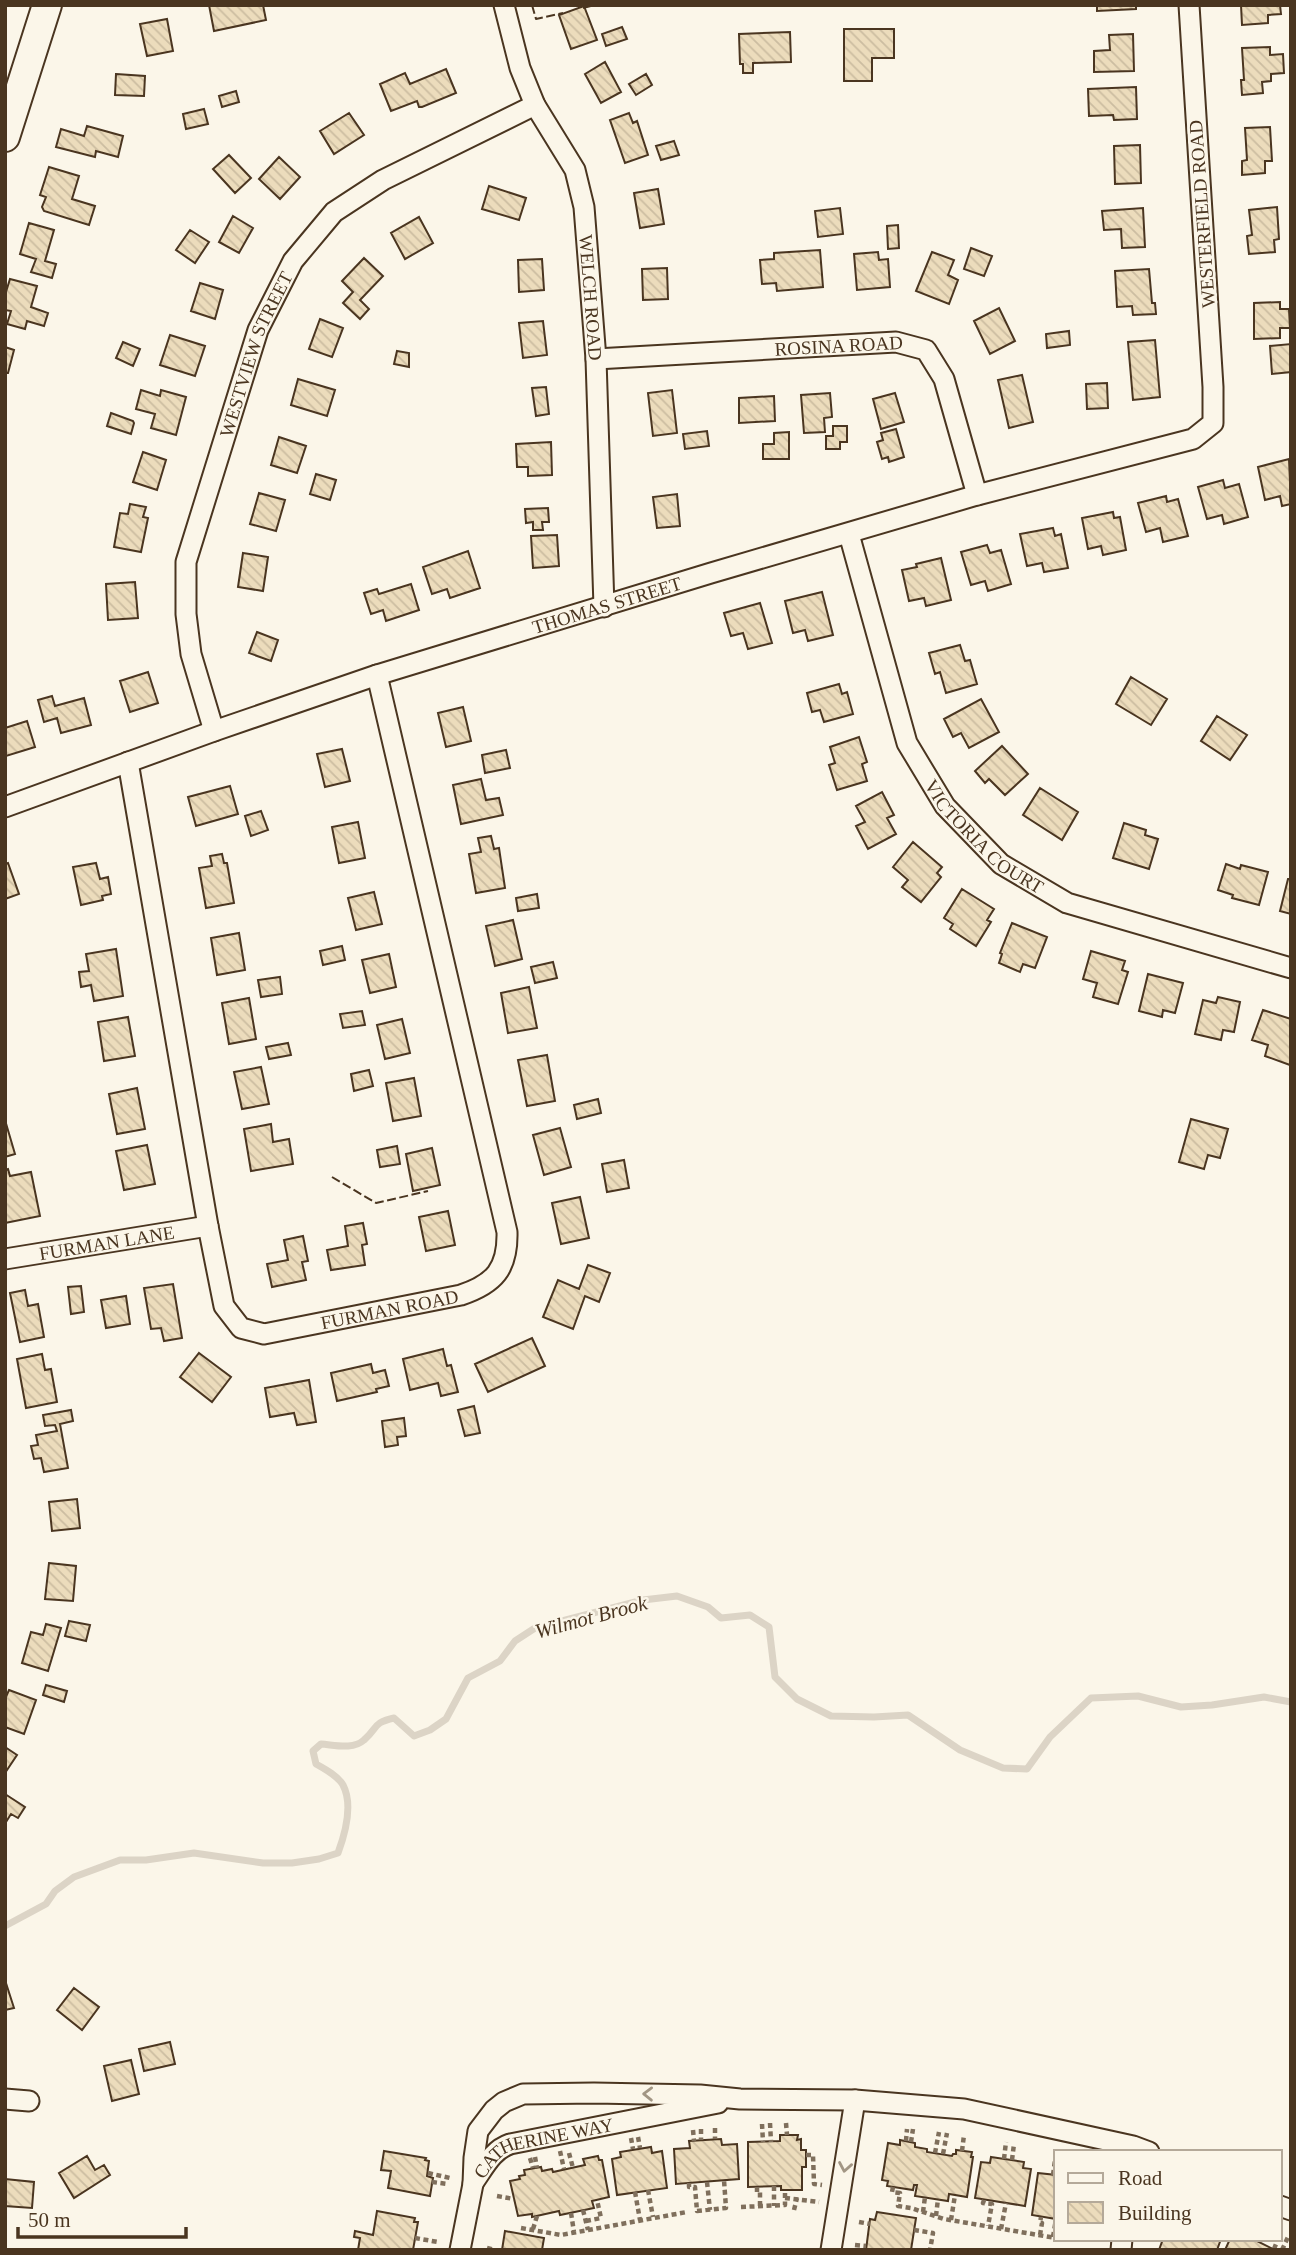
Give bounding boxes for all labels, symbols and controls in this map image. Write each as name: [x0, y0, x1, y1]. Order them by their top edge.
street label: WESTERFIELD ROAD: [1185, 119, 1219, 309]
street label: WELCH ROAD: [576, 234, 607, 361]
street label: WESTVIEW STREET: [215, 268, 297, 439]
street label: ROSINA ROAD: [774, 331, 903, 359]
street label: THOMAS STREET: [530, 572, 684, 637]
street label: VICTORIA COURT: [921, 776, 1048, 897]
street label: FURMAN LANE: [37, 1221, 176, 1264]
street label: FURMAN ROAD: [319, 1285, 460, 1333]
water label: Wilmot Brook: [532, 1590, 650, 1644]
one-way arrow: [642, 2086, 653, 2101]
street label: CATHERINE WAY: [469, 2113, 615, 2182]
legend: [1054, 2150, 1282, 2241]
one-way arrow: [838, 2161, 853, 2173]
text: Road: [1118, 2166, 1163, 2190]
scale bar: [18, 2196, 186, 2240]
text: Building: [1118, 2201, 1192, 2225]
text: 50 m: [28, 2208, 71, 2232]

